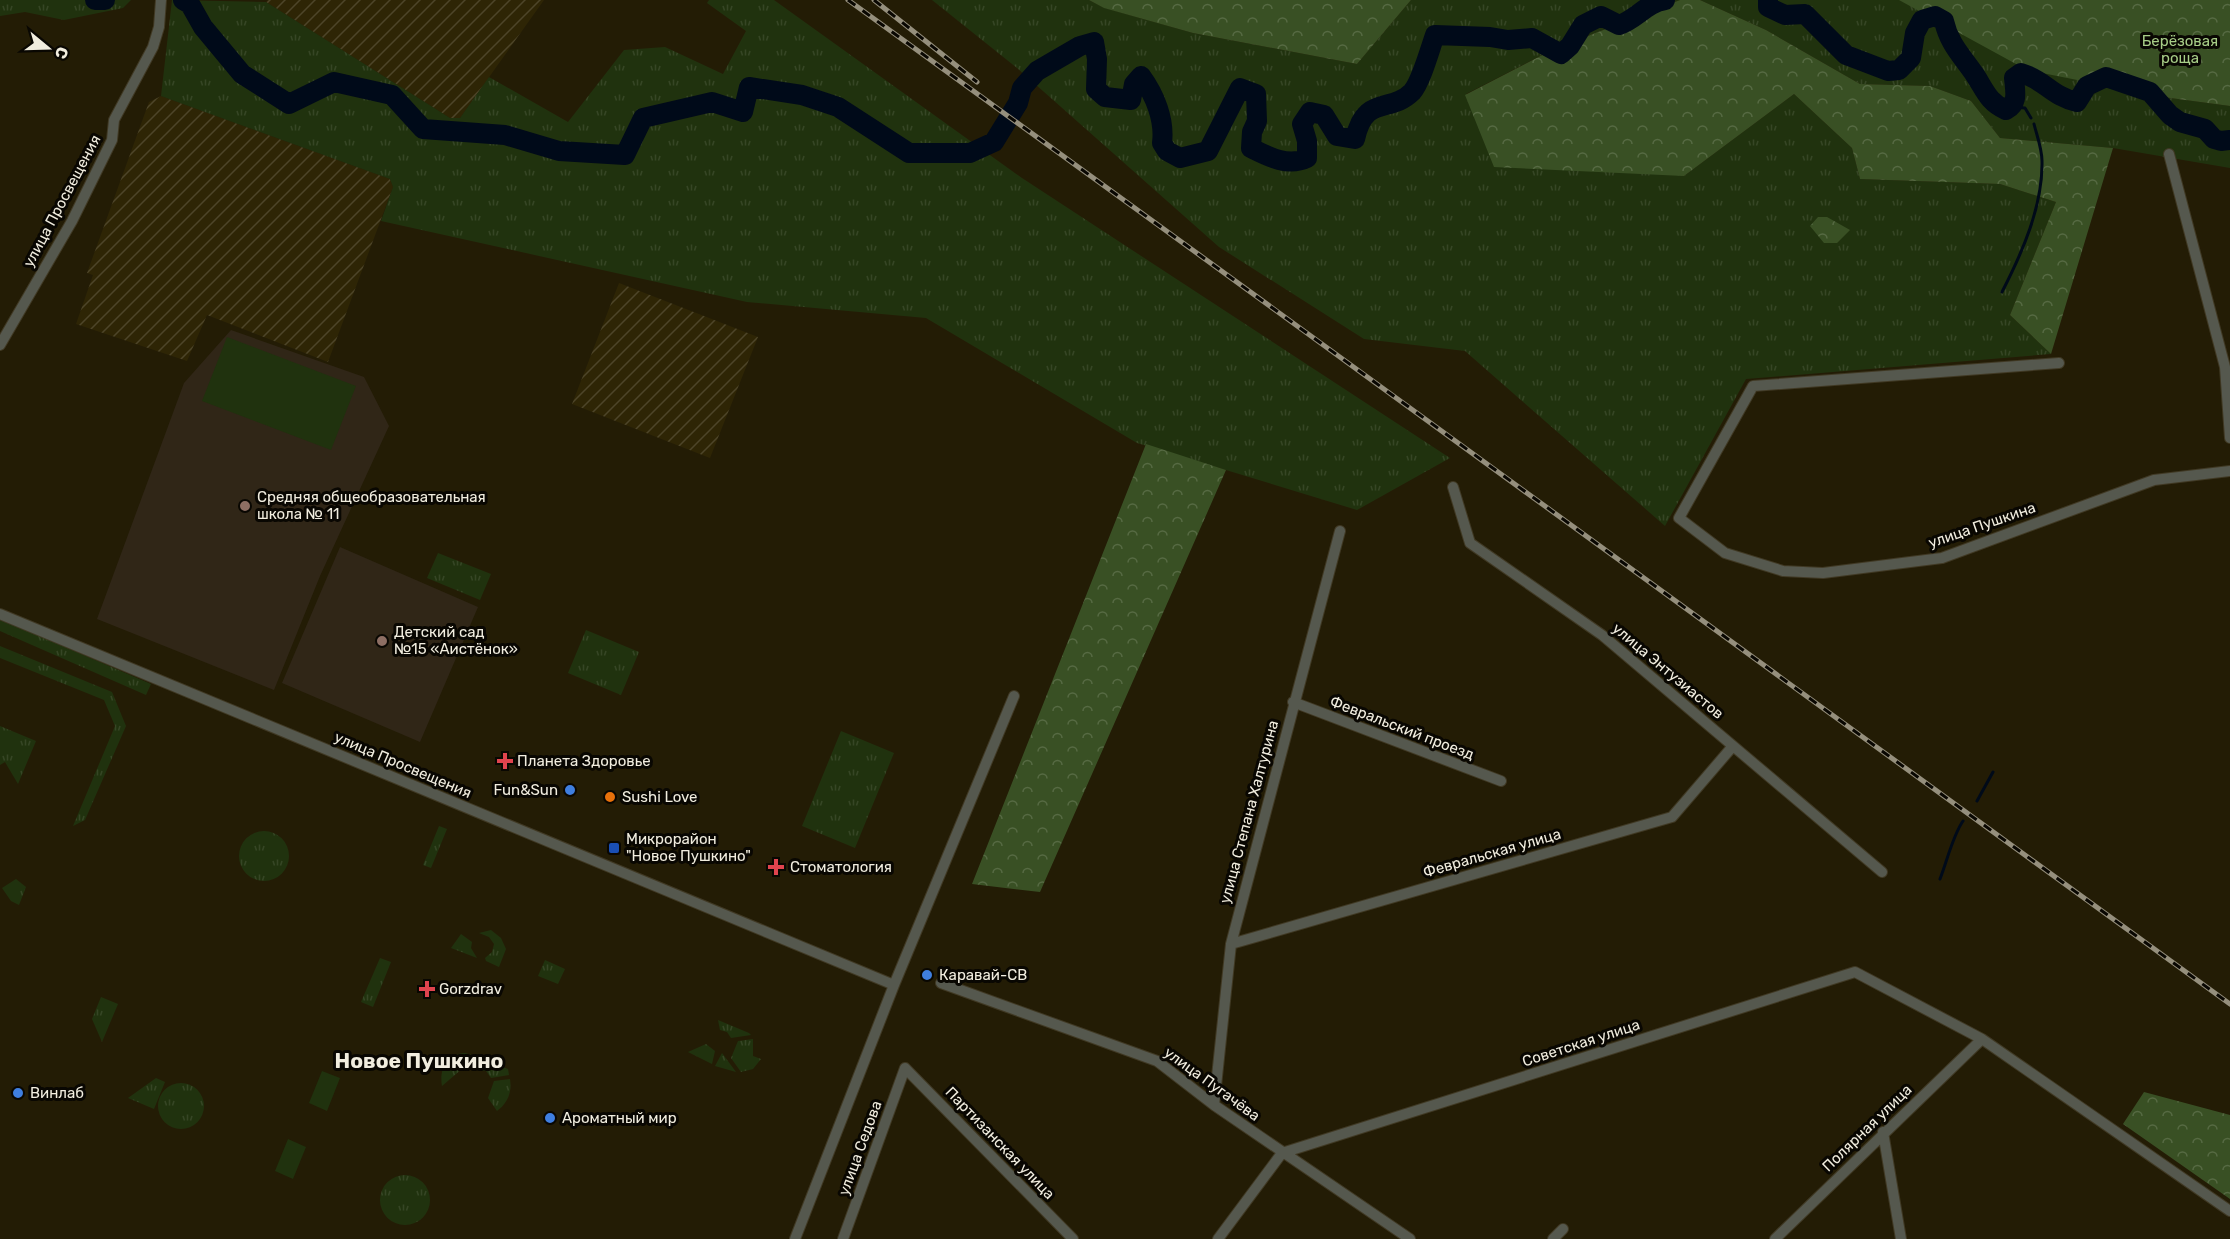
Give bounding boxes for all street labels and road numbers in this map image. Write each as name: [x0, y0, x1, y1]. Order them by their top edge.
street label: улица Просвещения: [19, 132, 105, 270]
street label: улица Пушкина: [1926, 498, 2038, 552]
street label: улица Энтузиастов: [1609, 619, 1727, 723]
street label: Февральский проезд: [1327, 692, 1477, 764]
street label: улица Степана Халтурина: [1216, 718, 1282, 906]
street label: улица Просвещения: [332, 728, 474, 802]
street label: Февральская улица: [1421, 825, 1563, 881]
street label: Советская улица: [1520, 1015, 1642, 1071]
street label: улица Пугачёва: [1161, 1043, 1263, 1125]
street label: Полярная улица: [1819, 1081, 1915, 1175]
street label: Партизанская улица: [942, 1083, 1058, 1203]
street label: улица Седова: [835, 1098, 885, 1198]

